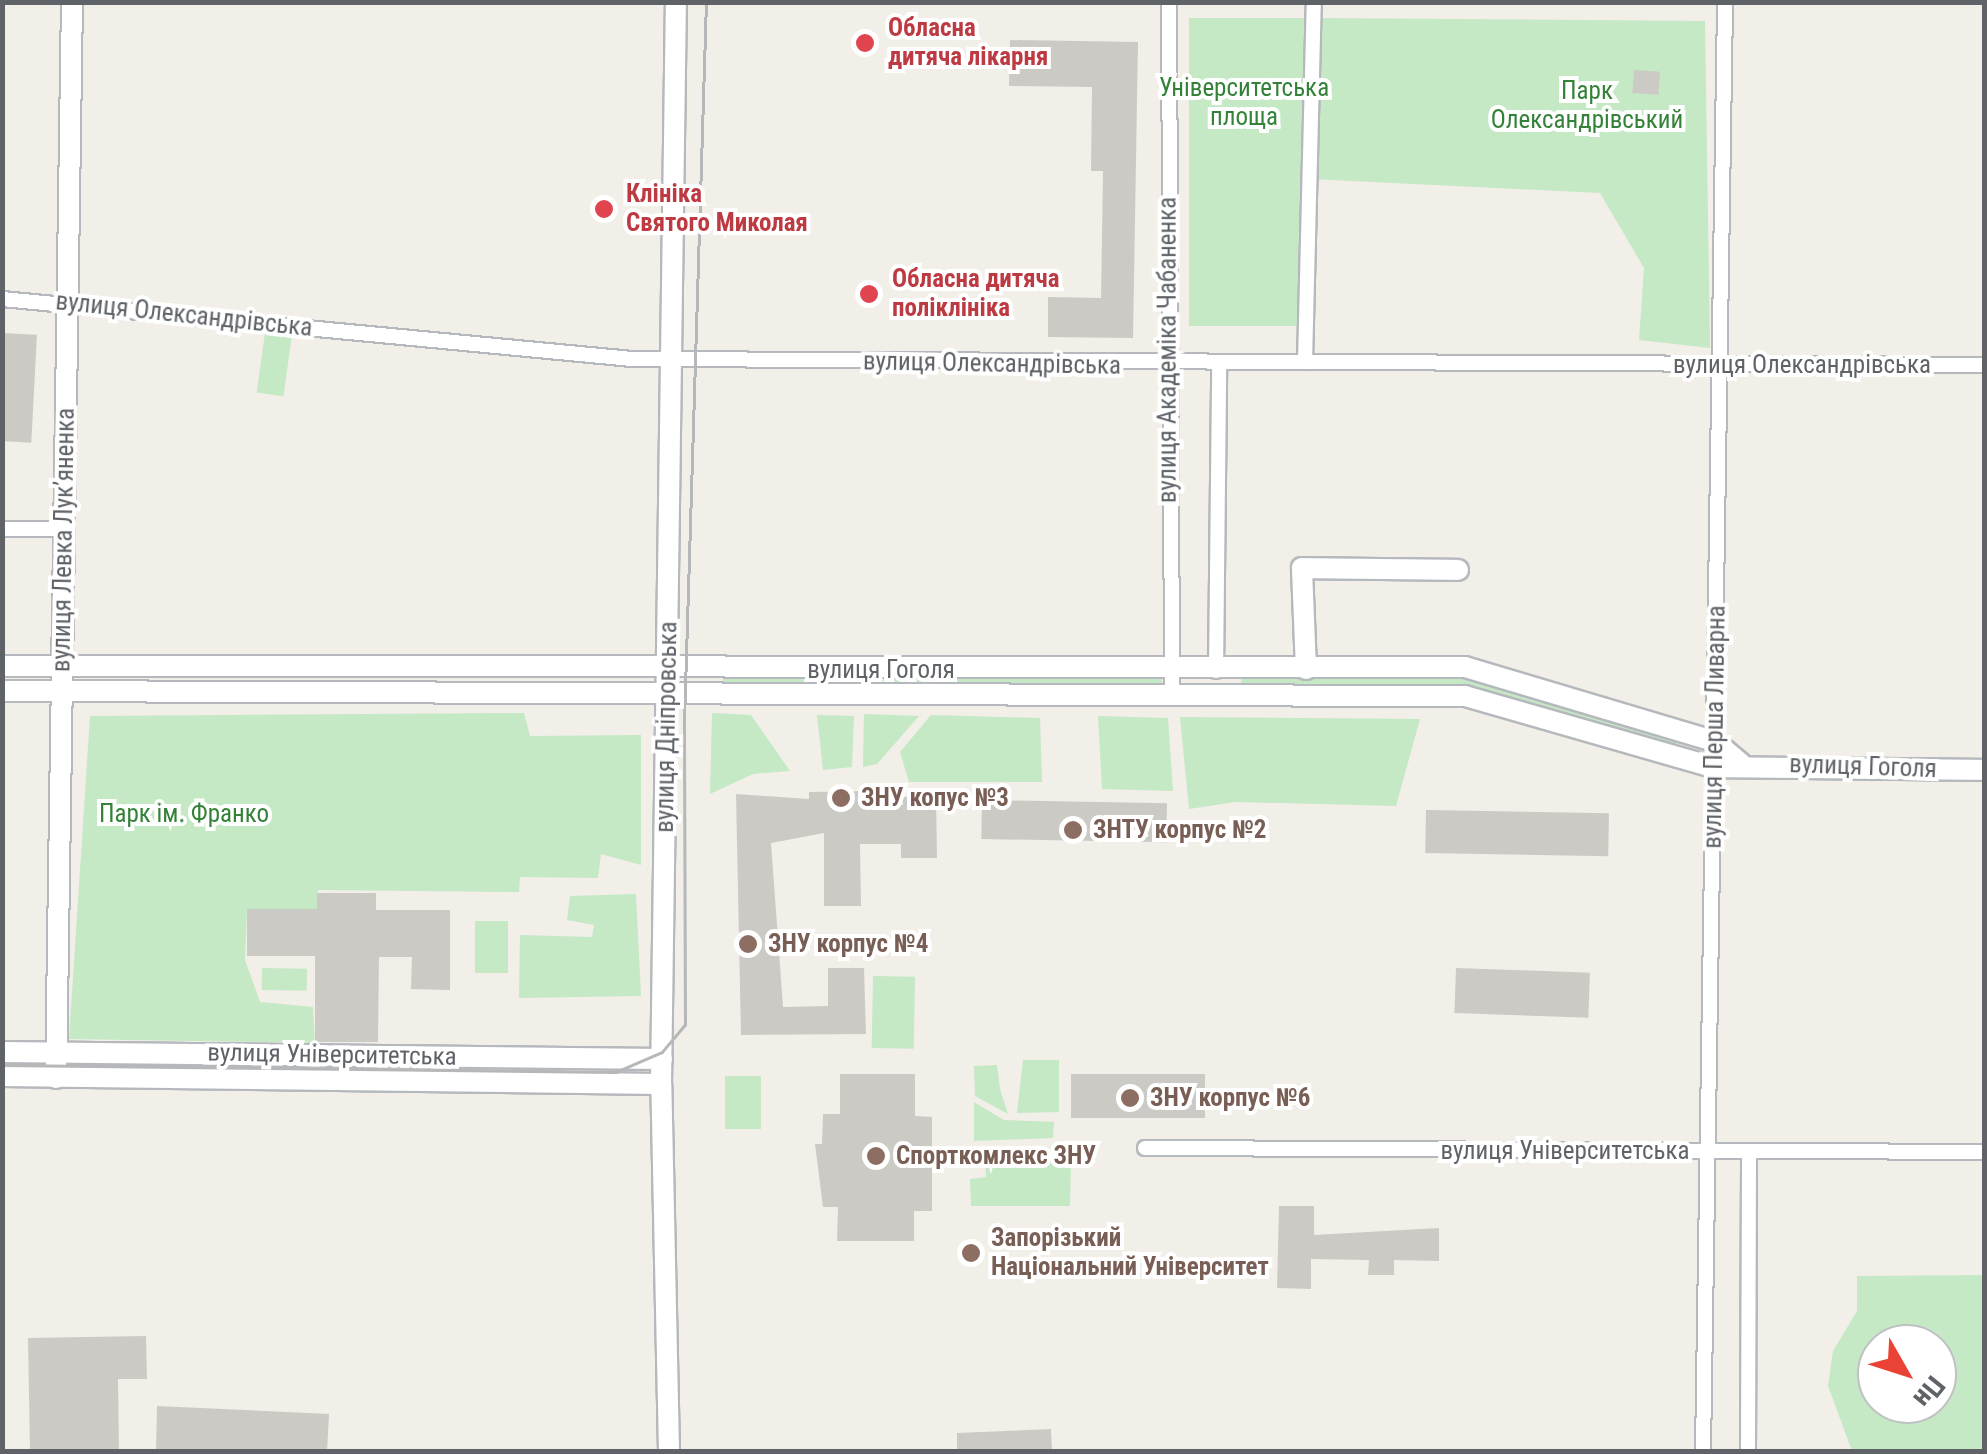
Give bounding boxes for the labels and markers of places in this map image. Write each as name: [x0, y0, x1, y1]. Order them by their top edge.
place label: Обласна дитяча лікарня: [888, 14, 1048, 73]
marker: Обласна дитяча лікарня: [852, 30, 878, 56]
place label: Клініка Святого Миколая: [626, 180, 808, 239]
marker: Клініка Святого Миколая: [591, 196, 617, 222]
place label: Обласна дитяча поліклініка: [892, 265, 1060, 324]
marker: Обласна дитяча поліклініка: [856, 281, 882, 307]
place label: ЗНУ копус №3: [861, 783, 1009, 813]
marker: ЗНУ копус №3: [830, 787, 852, 809]
place label: ЗНТУ корпус №2: [1093, 815, 1266, 845]
marker: ЗНТУ корпус №2: [1062, 819, 1084, 841]
place label: ЗНУ корпус №4: [768, 929, 928, 959]
marker: ЗНУ корпус №4: [737, 933, 759, 955]
place label: ЗНУ корпус №6: [1150, 1083, 1310, 1113]
marker: ЗНУ корпус №6: [1119, 1087, 1141, 1109]
place label: Спорткомлекс ЗНУ: [896, 1141, 1096, 1171]
marker: Спорткомлекс ЗНУ: [865, 1145, 887, 1167]
place label: Запорізький Національний Університет: [991, 1224, 1269, 1283]
marker: Запорізький Національний Університет: [960, 1242, 982, 1264]

